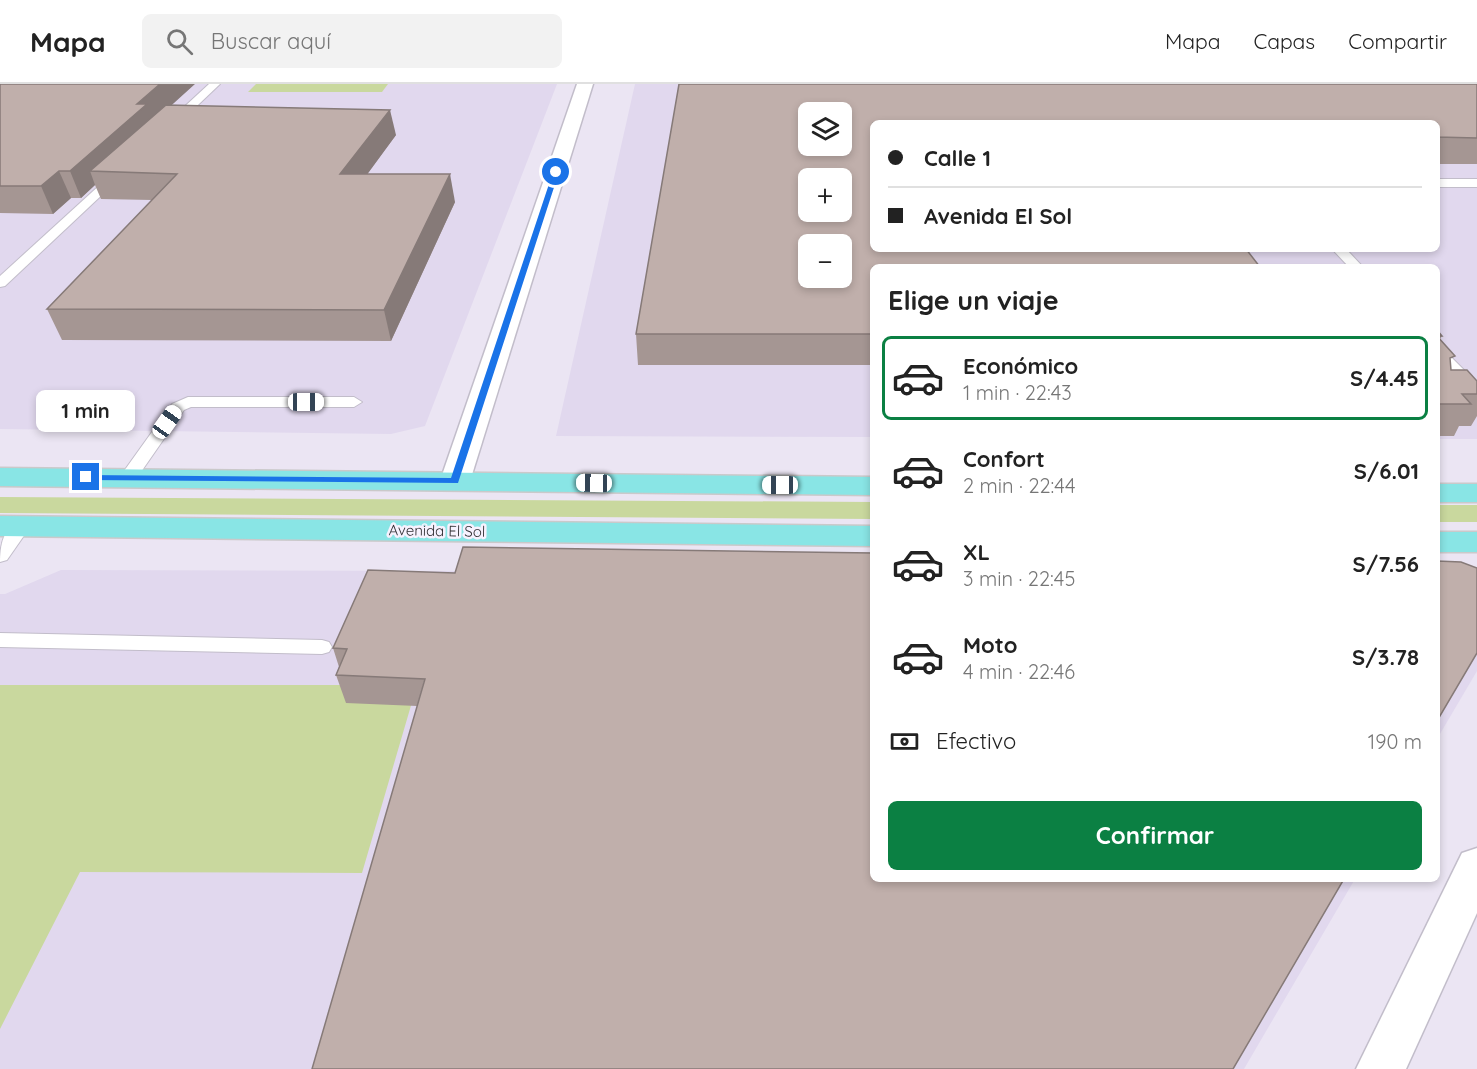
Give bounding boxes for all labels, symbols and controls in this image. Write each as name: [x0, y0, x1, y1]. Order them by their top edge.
search box: [142, 14, 562, 68]
text: Mapa: [30, 24, 106, 59]
icon: search: [163, 25, 196, 58]
text: Buscar aquí: [211, 27, 331, 55]
text: Mapa: [1165, 28, 1220, 54]
text: Capas: [1253, 28, 1315, 54]
text: Compartir: [1348, 28, 1447, 54]
map controls: [798, 102, 852, 288]
button: layers: [798, 102, 852, 156]
text: Calle 1: [924, 144, 991, 172]
route start: [542, 158, 569, 185]
button: +: [798, 168, 852, 222]
text: Avenida El Sol: [924, 202, 1072, 230]
button: −: [798, 234, 852, 288]
text: Elige un viaje: [888, 283, 1059, 317]
icon: car: [891, 351, 945, 405]
text: Económico: [963, 352, 1078, 380]
text: S/4.45: [1350, 364, 1419, 392]
text: 1 min · 22:43: [963, 380, 1072, 405]
callout: 1 min: [36, 390, 136, 432]
car: [288, 393, 324, 411]
text: 1 min: [61, 398, 110, 423]
car: [149, 402, 185, 442]
icon: car: [891, 444, 945, 498]
text: Confort: [963, 445, 1045, 473]
text: S/6.01: [1354, 457, 1419, 485]
route end: [72, 463, 99, 490]
text: 2 min · 22:44: [963, 473, 1075, 498]
car: [576, 474, 612, 492]
car: [762, 476, 798, 494]
street label: Avenida El Sol: [388, 520, 486, 541]
icon: car: [891, 537, 945, 591]
text: XL: [963, 538, 990, 566]
text: S/7.56: [1353, 550, 1419, 578]
text: 3 min · 22:45: [963, 566, 1075, 591]
icon: car: [891, 630, 945, 684]
text: Moto: [963, 631, 1017, 659]
text: S/3.78: [1352, 643, 1419, 671]
text: 4 min · 22:46: [963, 659, 1075, 684]
icon: cash: [888, 725, 921, 758]
text: Efectivo: [936, 727, 1016, 755]
text: 190 m: [1368, 729, 1422, 754]
button: Confirmar: [888, 801, 1422, 870]

